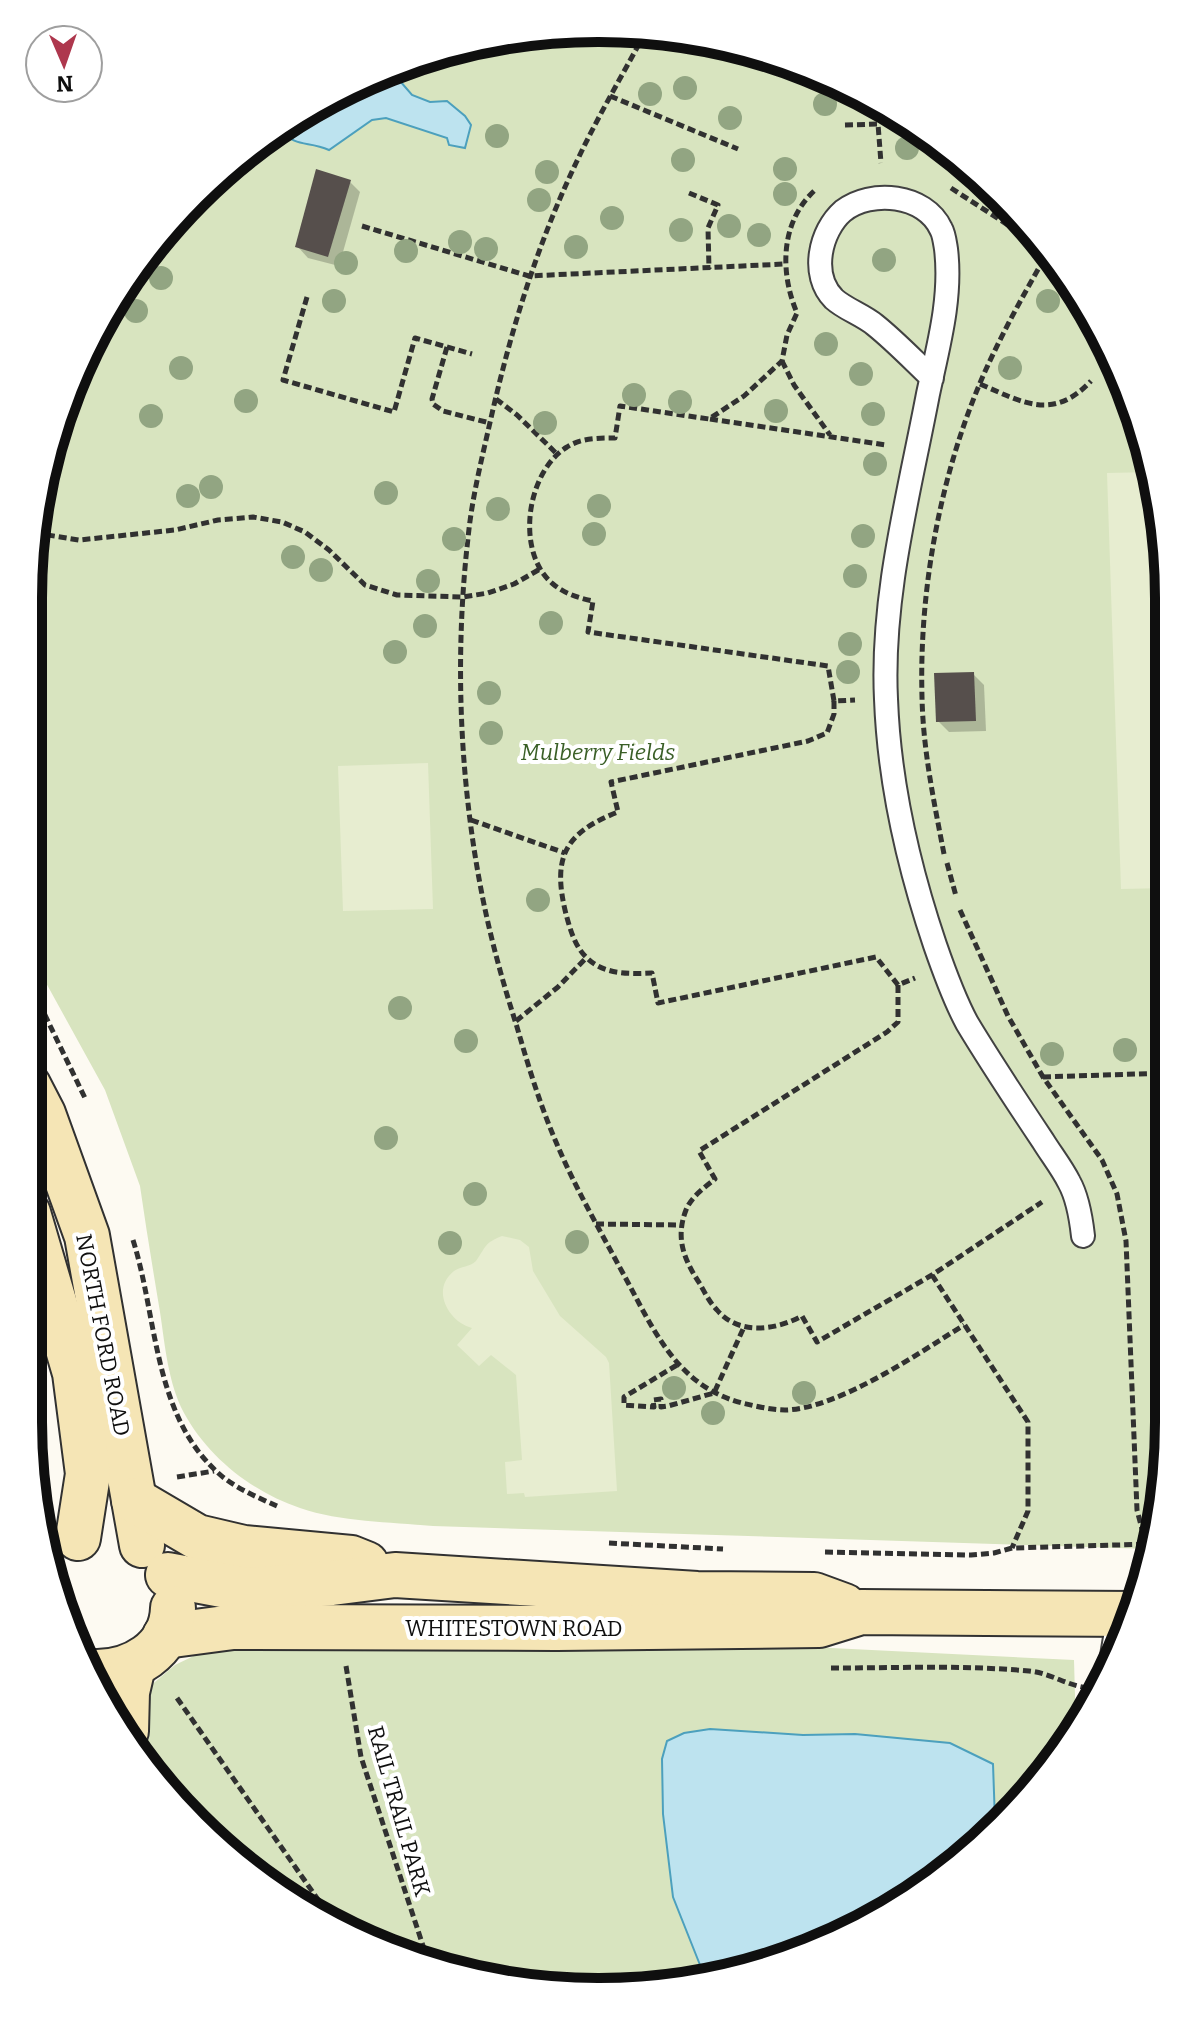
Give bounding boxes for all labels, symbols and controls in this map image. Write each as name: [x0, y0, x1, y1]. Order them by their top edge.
north arrow: [24, 24, 104, 104]
text: N: [56, 70, 74, 97]
park label: Mulberry Fields: [521, 739, 675, 766]
street label: NORTH FORD ROAD: [70, 1232, 136, 1438]
street label: WHITESTOWN ROAD: [405, 1615, 623, 1642]
street label: RAIL TRAIL PARK: [362, 1723, 436, 1900]

